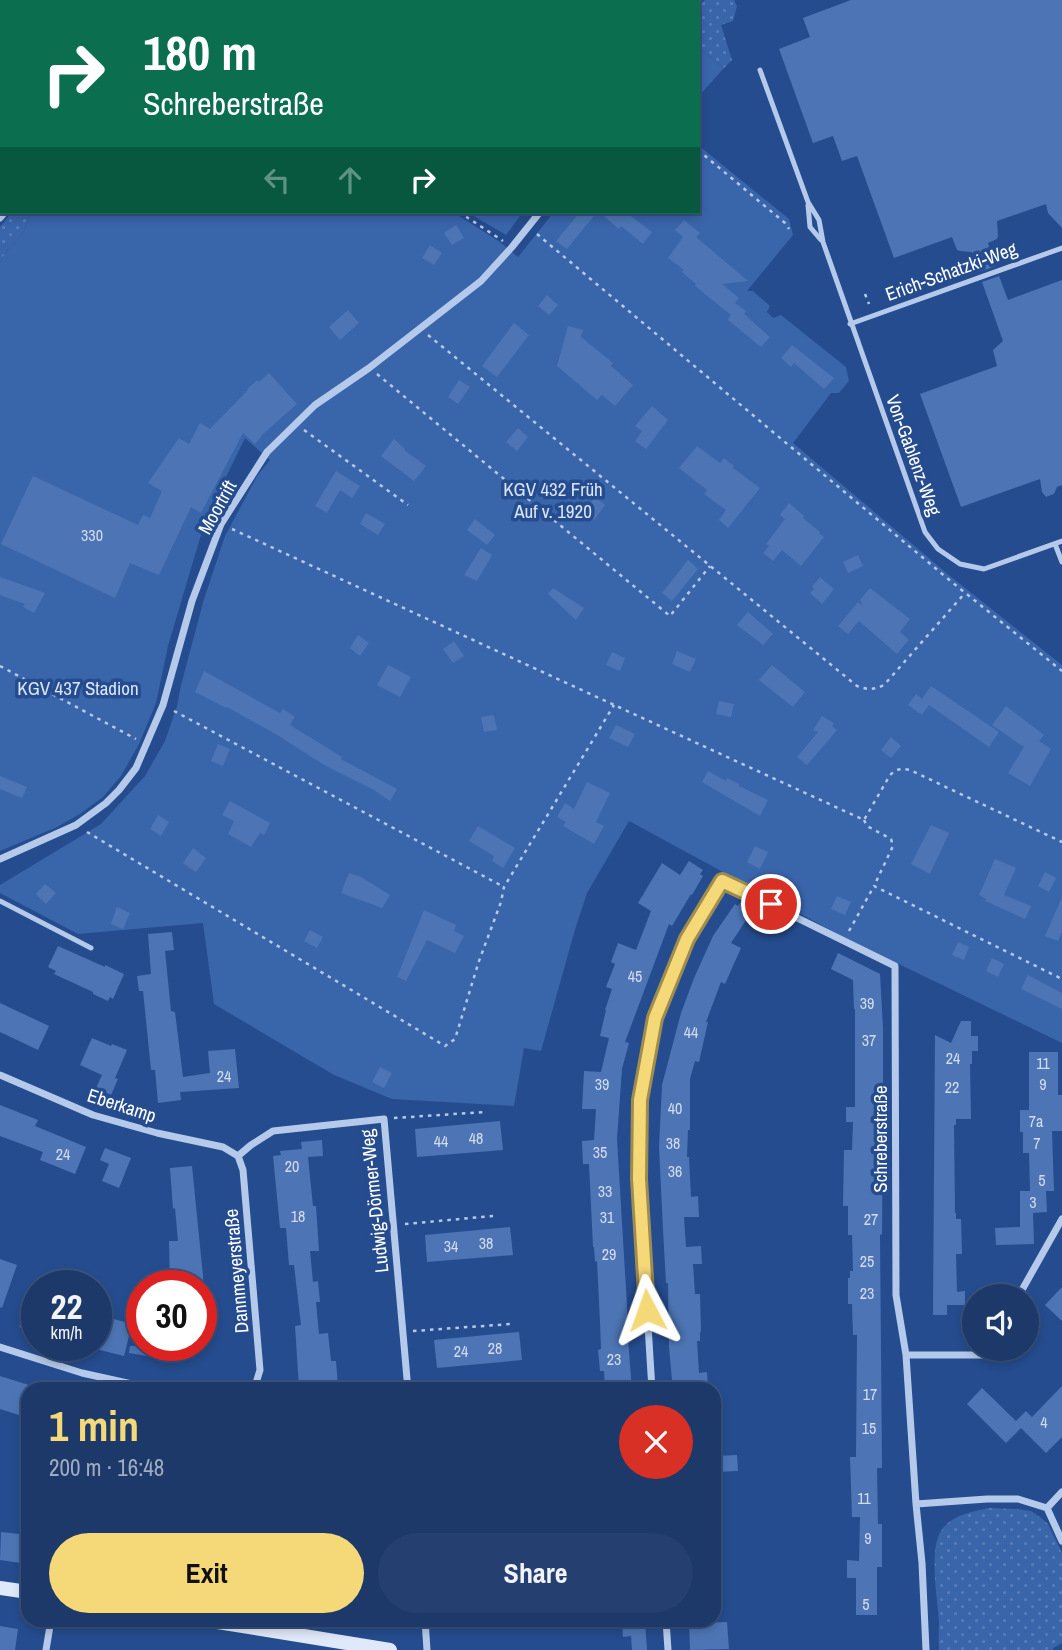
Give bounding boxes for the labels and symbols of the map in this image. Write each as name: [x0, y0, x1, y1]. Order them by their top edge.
street label: Erich-Schatzki-Weg: [882, 235, 1021, 307]
street label: Von-Gablenz-Weg: [880, 391, 948, 519]
street label: Moortrift: [192, 475, 243, 539]
park label: KGV 432 Früh Auf v. 1920: [503, 476, 603, 524]
house number: 330: [81, 524, 103, 546]
park label: KGV 437 Stadion: [17, 675, 139, 701]
pin: [741, 874, 801, 934]
house number: 45: [628, 965, 642, 987]
house number: 39: [860, 992, 874, 1014]
house number: 44: [684, 1021, 698, 1043]
house number: 37: [862, 1029, 876, 1051]
house number: 24: [946, 1047, 960, 1069]
house number: 11: [1036, 1052, 1051, 1074]
house number: 24: [217, 1065, 231, 1087]
house number: 39: [595, 1073, 609, 1095]
house number: 9: [1039, 1073, 1047, 1095]
house number: 22: [945, 1076, 959, 1098]
street label: Eberkamp: [84, 1082, 160, 1128]
street label: Schreberstraße: [867, 1085, 893, 1193]
house number: 40: [668, 1097, 682, 1119]
house number: 7a: [1029, 1110, 1044, 1132]
house number: 48: [469, 1127, 483, 1149]
street label: Ludwig-Dörmer-Weg: [353, 1128, 394, 1274]
house number: 44: [434, 1130, 448, 1152]
house number: 38: [666, 1132, 680, 1154]
house number: 7: [1033, 1132, 1041, 1154]
house number: 35: [593, 1141, 607, 1163]
house number: 24: [56, 1143, 70, 1165]
house number: 20: [285, 1155, 299, 1177]
house number: 36: [668, 1160, 682, 1182]
house number: 5: [1038, 1169, 1046, 1191]
house number: 33: [598, 1180, 612, 1202]
house number: 3: [1029, 1191, 1037, 1213]
house number: 18: [291, 1205, 305, 1227]
house number: 31: [600, 1206, 615, 1228]
street label: Dannmeyerstraße: [218, 1208, 254, 1334]
house number: 27: [864, 1208, 878, 1230]
house number: 38: [479, 1232, 493, 1254]
house number: 34: [444, 1235, 458, 1257]
house number: 29: [602, 1243, 616, 1265]
house number: 25: [860, 1250, 874, 1272]
speed limit sign: 30: [126, 1270, 217, 1361]
position arrow: [610, 1273, 684, 1347]
house number: 23: [860, 1282, 874, 1304]
house number: 28: [488, 1337, 502, 1359]
house number: 24: [454, 1340, 468, 1362]
house number: 23: [607, 1348, 621, 1370]
house number: 17: [863, 1383, 877, 1405]
house number: 4: [1040, 1411, 1048, 1433]
house number: 15: [862, 1417, 876, 1439]
house number: 11: [857, 1487, 872, 1509]
house number: 9: [864, 1527, 872, 1549]
house number: 5: [862, 1593, 870, 1615]

